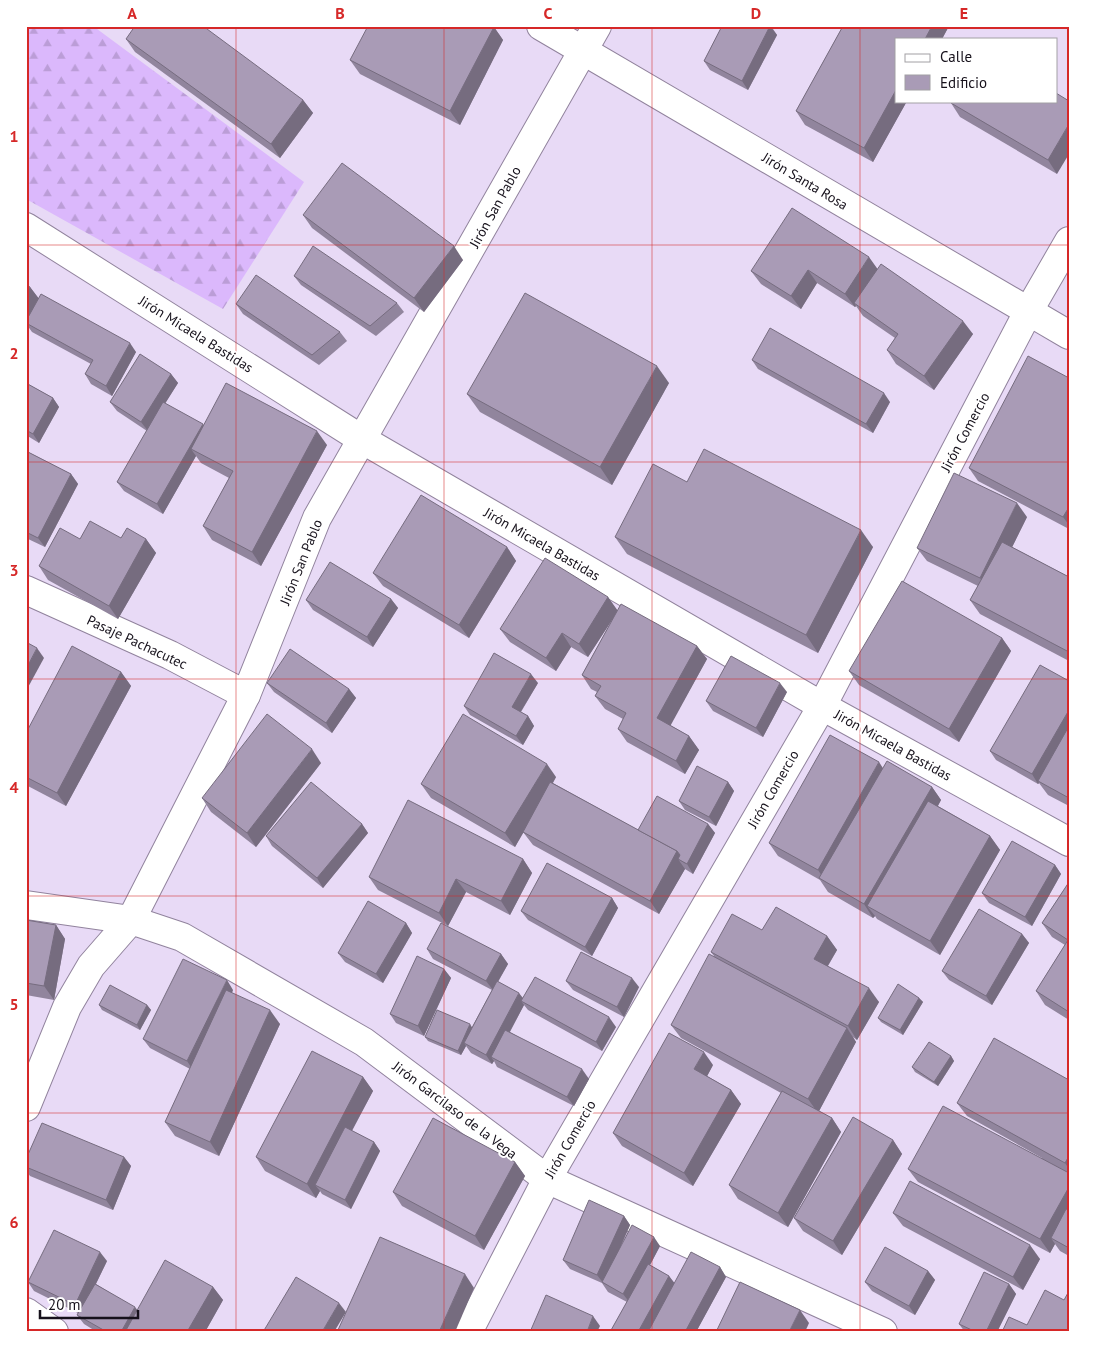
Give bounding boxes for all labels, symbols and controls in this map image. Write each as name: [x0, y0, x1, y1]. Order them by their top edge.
text: A: [127, 3, 137, 23]
text: B: [335, 3, 345, 23]
text: C: [544, 3, 553, 23]
text: D: [751, 3, 761, 23]
text: E: [960, 3, 968, 23]
legend: [895, 38, 1058, 102]
text: Calle: [940, 47, 972, 66]
text: Edificio: [940, 73, 987, 92]
text: 1: [9, 126, 19, 146]
street label: Jirón Santa Rosa: [758, 148, 851, 214]
street label: Jirón San Pablo: [465, 163, 525, 252]
street label: Jirón Micaela Bastidas: [135, 291, 257, 376]
text: 2: [9, 343, 19, 363]
street label: Jirón Comercio: [936, 389, 993, 476]
street label: Jirón Micaela Bastidas: [480, 503, 603, 585]
street label: Jirón San Pablo: [275, 517, 326, 608]
text: 3: [9, 560, 19, 580]
street label: Pasaje Pachacutec: [84, 611, 190, 673]
street label: Jirón Micaela Bastidas: [830, 705, 955, 785]
street label: Jirón Comercio: [743, 747, 803, 832]
text: 4: [9, 777, 19, 797]
text: 5: [9, 994, 19, 1014]
street label: Jirón Garcilaso de la Vega: [388, 1057, 521, 1163]
street label: Jirón Comercio: [540, 1097, 600, 1182]
text: 6: [9, 1212, 19, 1232]
scale bar: [40, 1288, 138, 1320]
text: 20 m: [48, 1295, 81, 1314]

